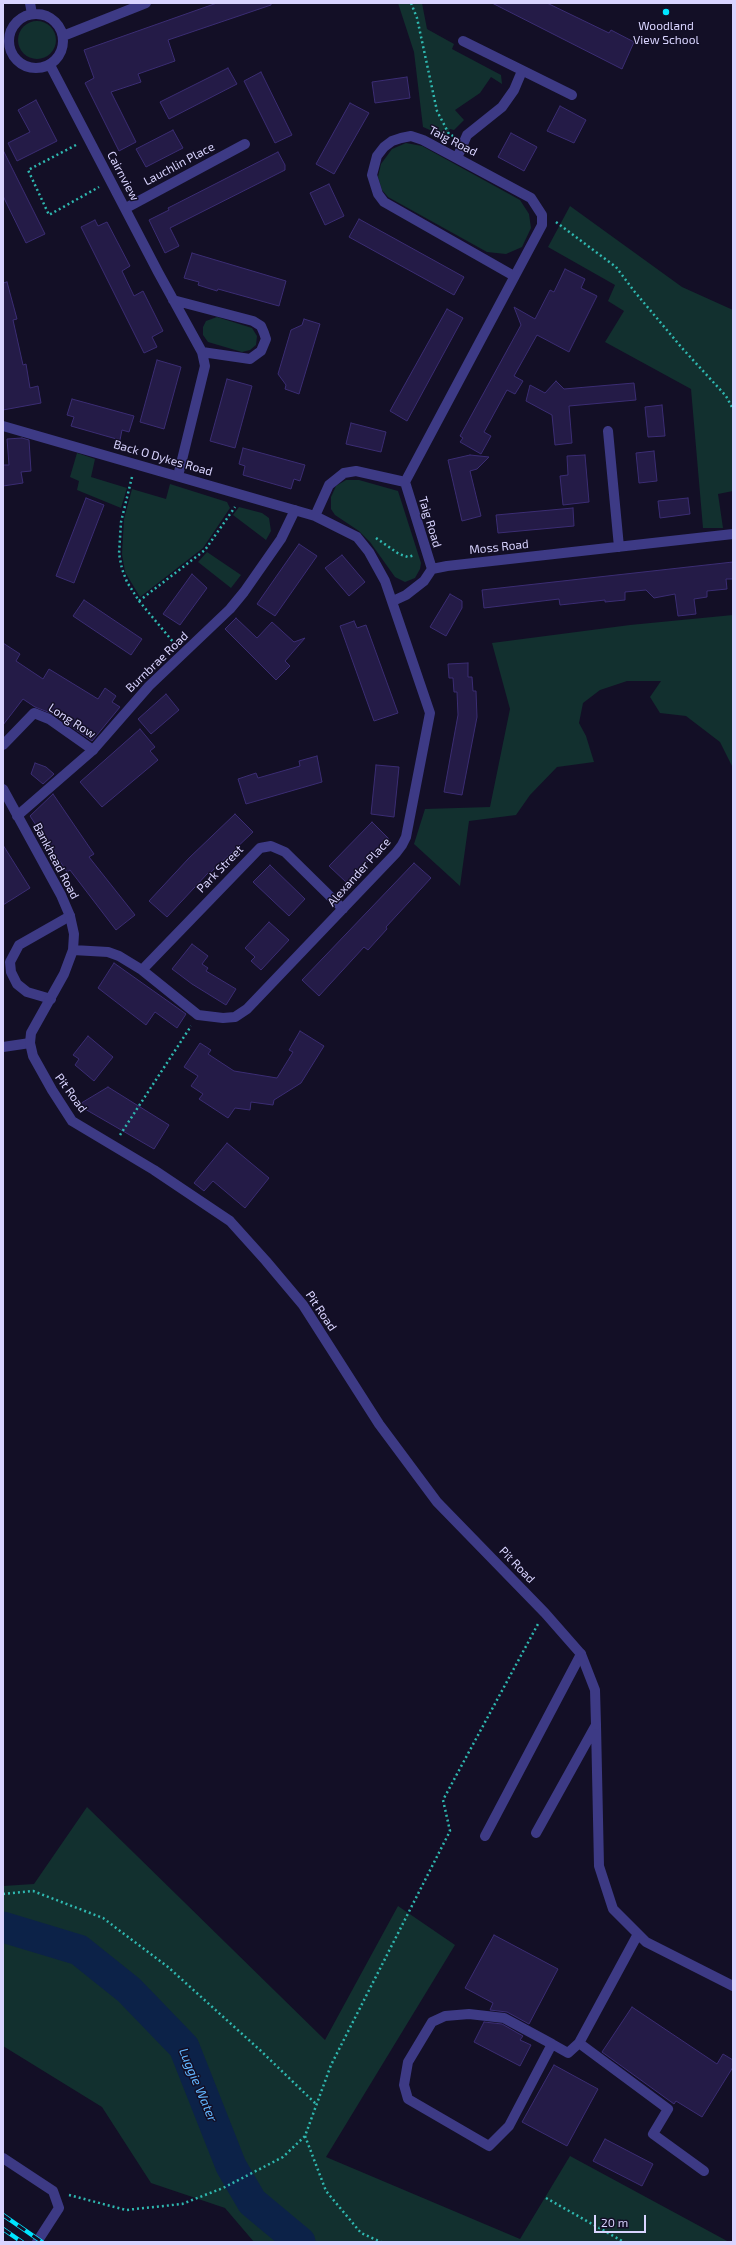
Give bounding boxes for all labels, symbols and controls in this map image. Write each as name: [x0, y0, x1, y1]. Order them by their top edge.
marker: Woodland View School: [661, 7, 671, 17]
place label: Woodland View School: [633, 19, 699, 47]
street label: Taig Road: [426, 123, 480, 159]
street label: Lauchlin Place: [141, 139, 217, 189]
street label: Cairnview: [104, 149, 142, 203]
street label: Back O Dykes Road: [112, 437, 214, 479]
street label: Taig Road: [415, 495, 445, 549]
street label: Moss Road: [468, 537, 530, 557]
street label: Burnbrae Road: [123, 629, 191, 695]
street label: Long Row: [46, 700, 98, 742]
street label: Bankhead Road: [30, 820, 82, 902]
street label: Alexander Place: [324, 835, 394, 909]
street label: Park Street: [194, 842, 246, 896]
street label: Pit Road: [52, 1071, 90, 1115]
street label: Pit Road: [302, 1288, 340, 1334]
street label: Pit Road: [496, 1544, 538, 1586]
water label: Luggie Water: [175, 2046, 221, 2124]
scale bar: [596, 2207, 648, 2233]
text: 20 m: [601, 2215, 628, 2229]

